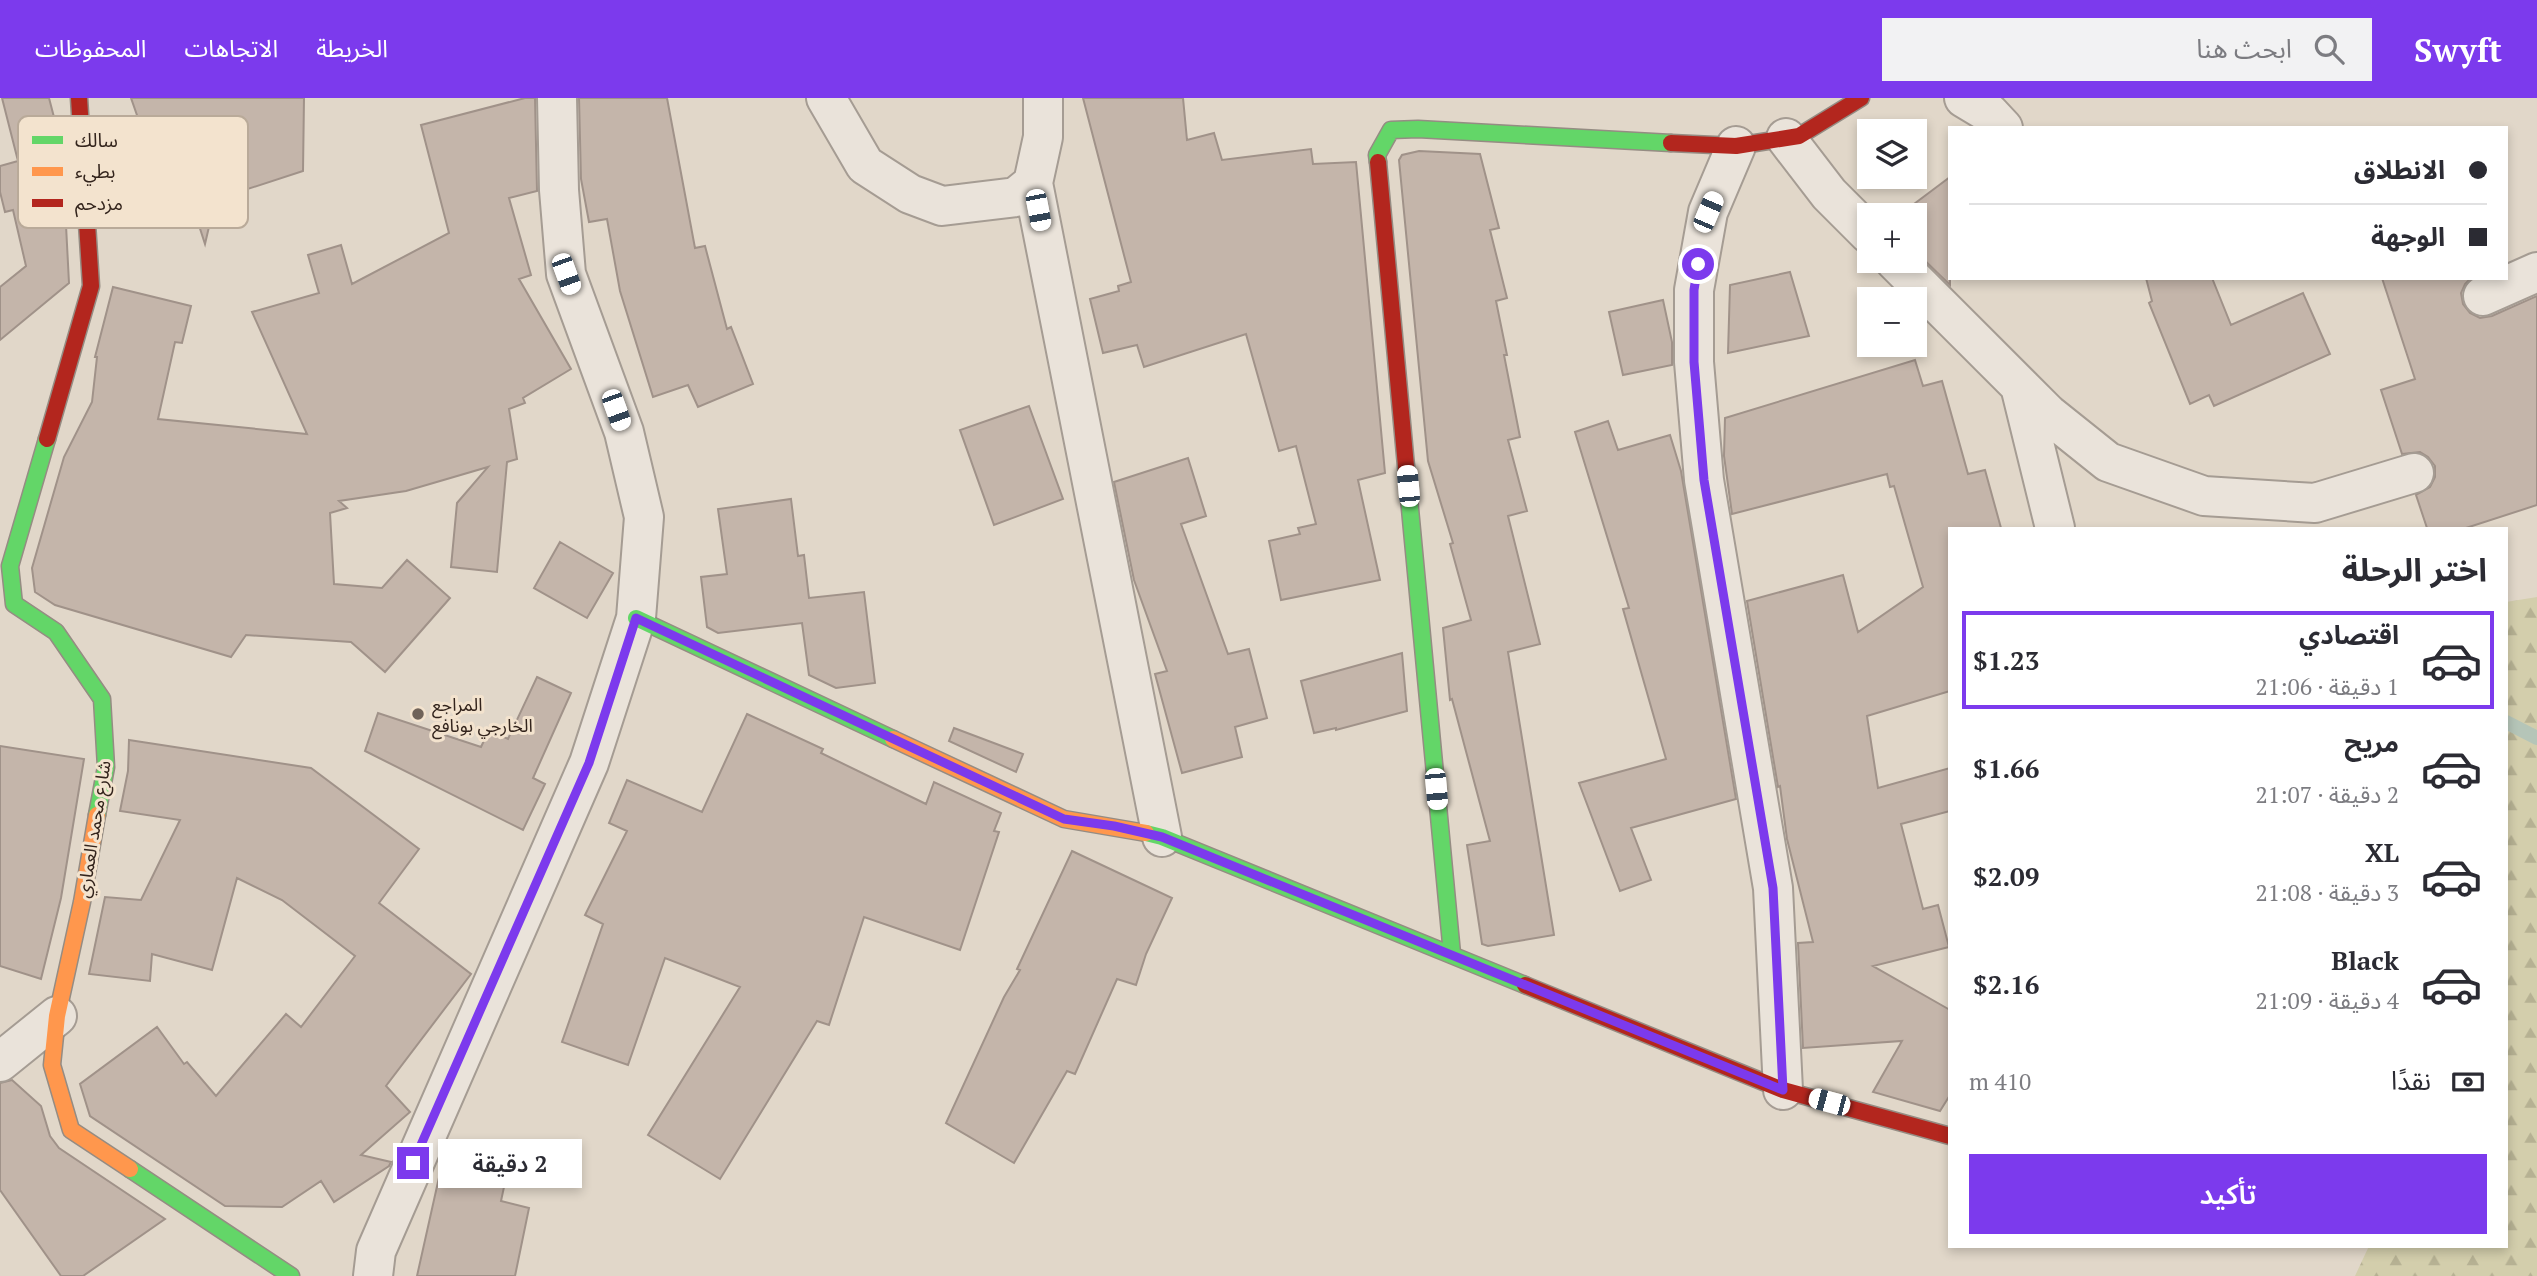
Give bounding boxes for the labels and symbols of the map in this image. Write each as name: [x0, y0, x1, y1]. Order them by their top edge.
legend: [18, 116, 248, 228]
text: سالك: [75, 127, 118, 152]
text: بطيء: [75, 158, 115, 186]
car: [1024, 187, 1053, 233]
car: [1691, 189, 1726, 235]
text: مزدحم: [75, 190, 123, 218]
route start: [1682, 248, 1714, 280]
car: [549, 251, 584, 297]
car: [599, 387, 634, 433]
car: [1396, 464, 1421, 508]
place label: المراجع الخارجي بونافع: [432, 692, 533, 740]
marker: المراجع الخارجي بونافع: [410, 706, 426, 722]
street label: شارع محمد العماري: [70, 758, 119, 900]
car: [1424, 767, 1449, 811]
car: [1806, 1086, 1853, 1118]
callout: 2 دقيقة: [438, 1138, 581, 1188]
route end: [397, 1147, 429, 1179]

